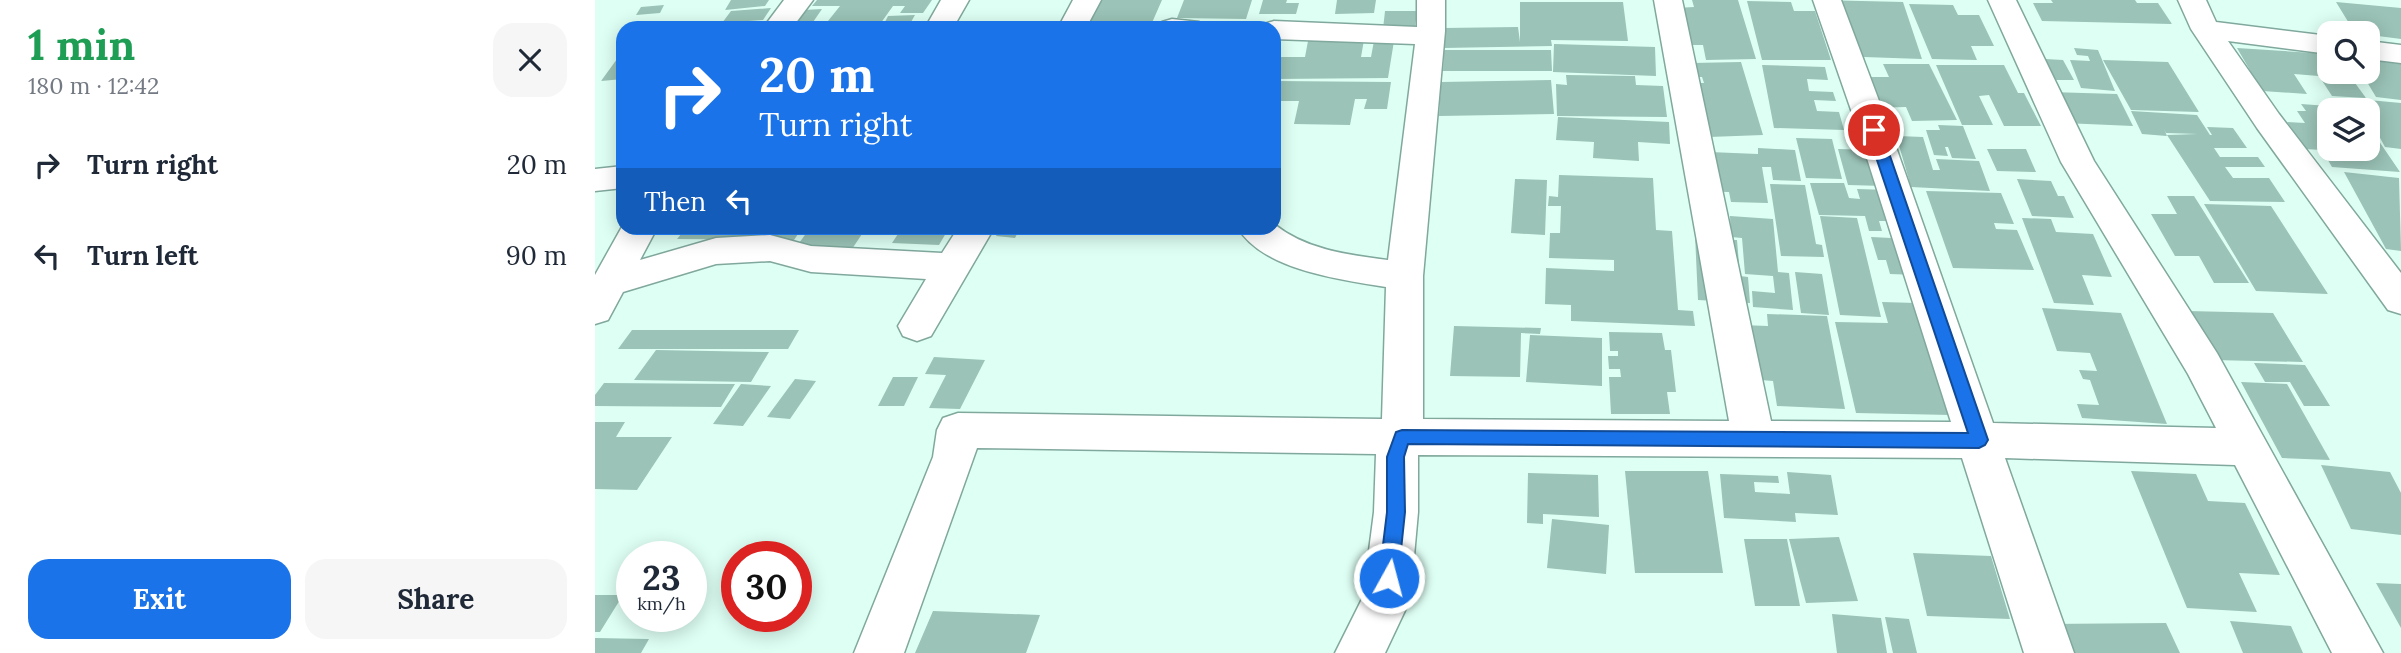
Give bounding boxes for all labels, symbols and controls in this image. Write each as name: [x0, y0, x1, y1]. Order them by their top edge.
text: 1 min: [28, 18, 135, 72]
map controls: [2317, 21, 2380, 161]
button: search: [2317, 21, 2380, 84]
button: close: [493, 23, 567, 97]
text: 20 m: [759, 43, 874, 105]
icon: right: [644, 49, 735, 140]
text: 180 m · 12:42: [28, 71, 159, 100]
button: layers: [2317, 98, 2380, 161]
pin: [1844, 100, 1904, 160]
text: Turn right: [759, 104, 912, 145]
icon: arrive: [1855, 111, 1893, 149]
icon: right: [28, 146, 66, 184]
text: Turn right: [87, 148, 218, 181]
text: 20 m: [507, 148, 567, 181]
icon: left: [720, 182, 758, 220]
text: Then: [644, 185, 706, 218]
icon: left: [28, 237, 66, 275]
text: Turn left: [87, 239, 198, 272]
text: 90 m: [506, 239, 567, 272]
speed limit sign: 30: [721, 541, 812, 632]
position arrow: [1352, 541, 1426, 615]
text: 23: [642, 555, 681, 600]
button: Exit: [28, 559, 291, 639]
button: Share: [305, 559, 567, 639]
text: km/h: [637, 592, 686, 615]

